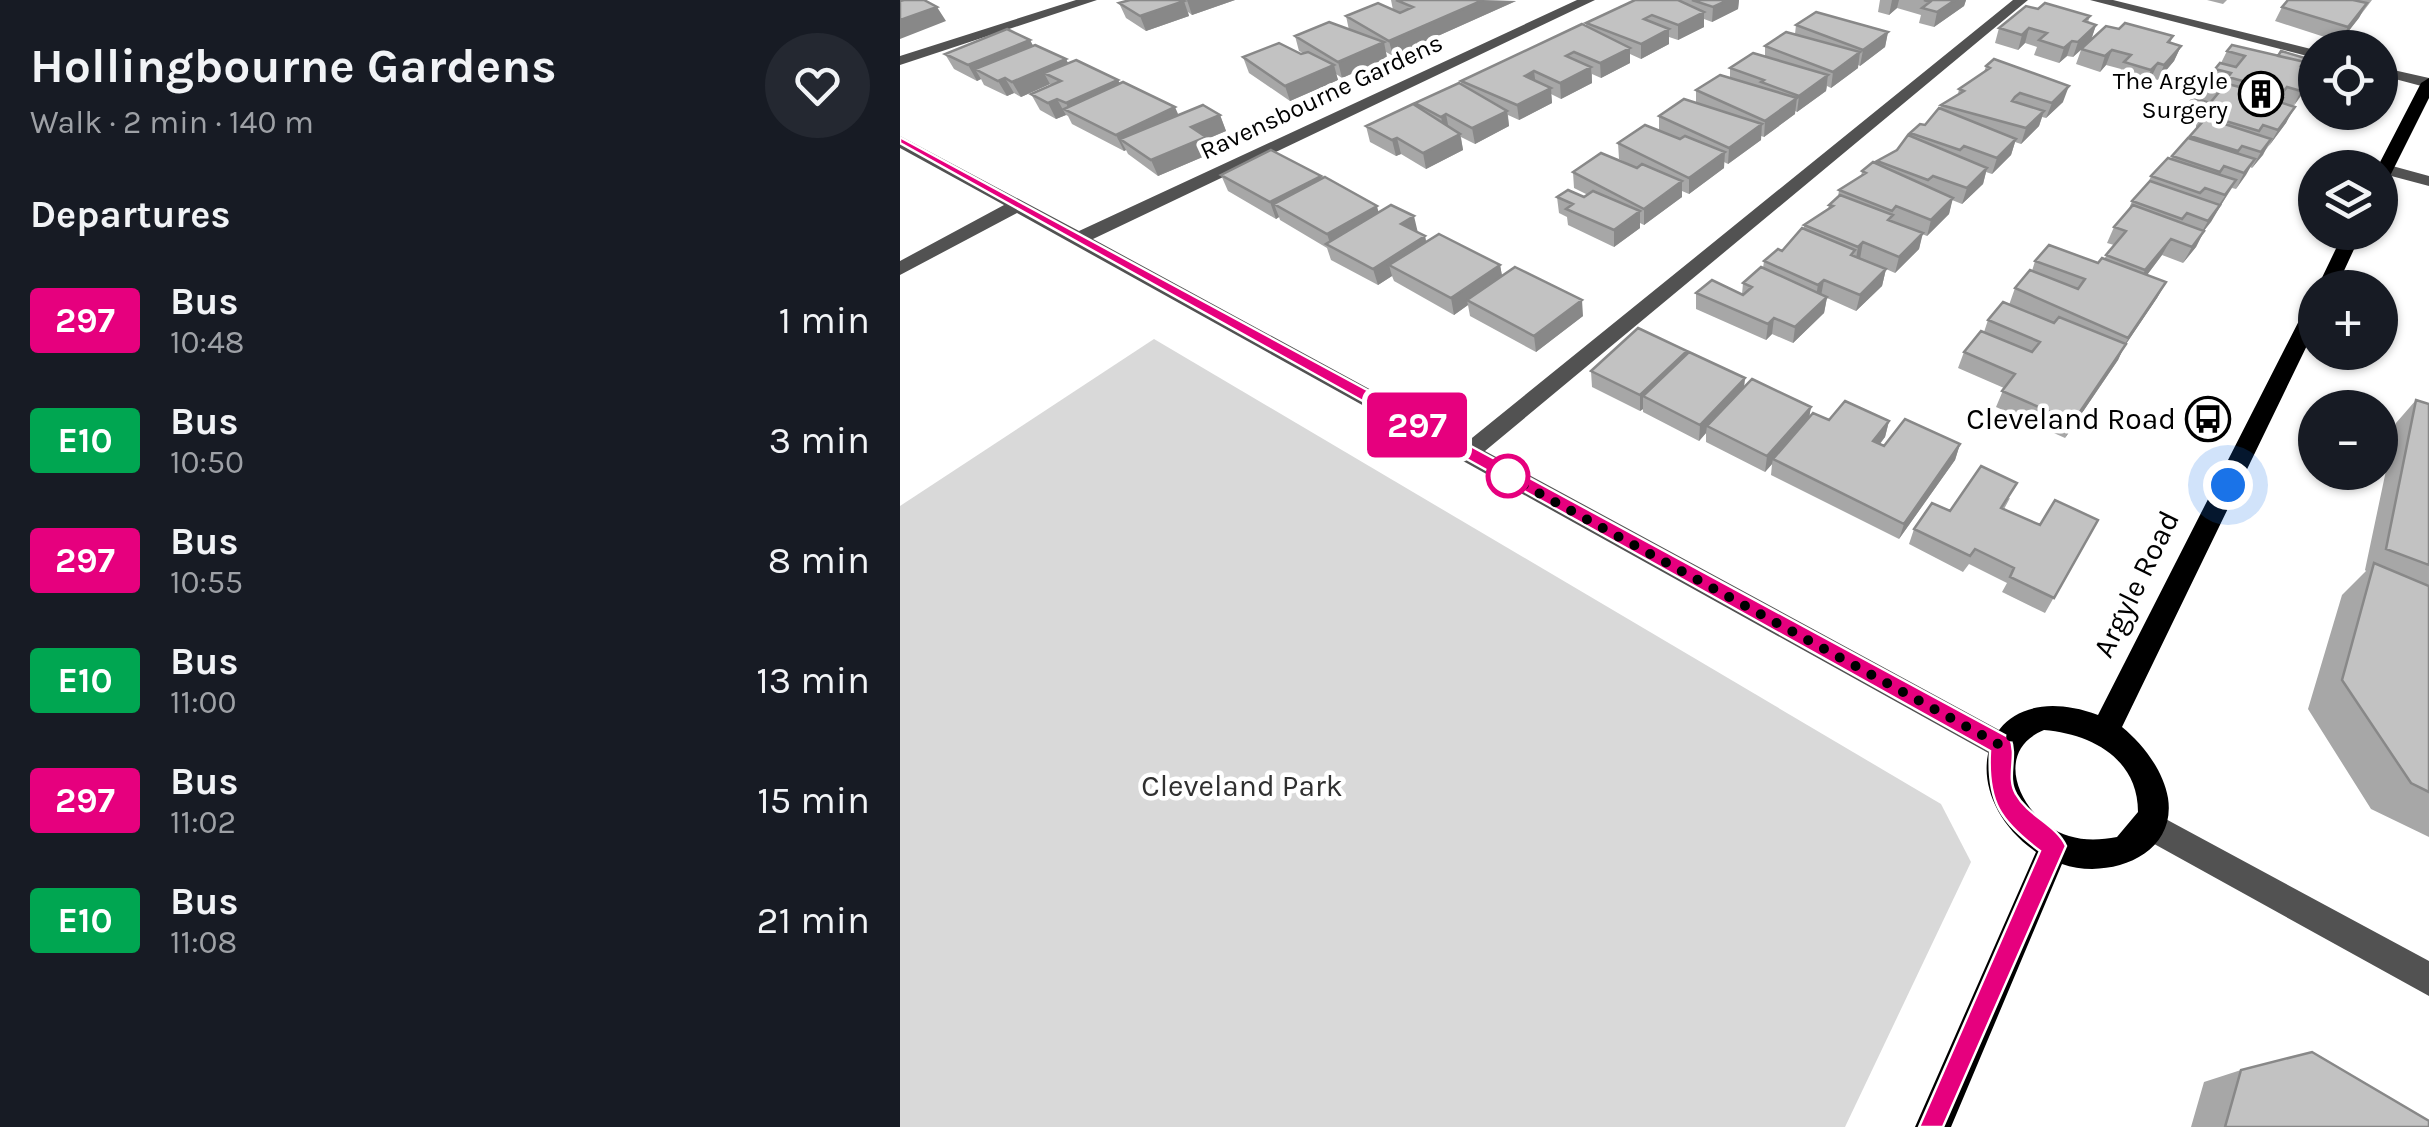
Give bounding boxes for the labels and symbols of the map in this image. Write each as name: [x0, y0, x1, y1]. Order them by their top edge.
street label: Ravensbourne Gardens: [1195, 28, 1447, 165]
place label: The Argyle Surgery: [2113, 66, 2228, 124]
building icon: The Argyle Surgery: [2238, 71, 2284, 117]
line badge: 297: [1360, 392, 1474, 458]
bus stop icon: Cleveland Road: [2185, 396, 2231, 442]
place label: Cleveland Road: [1966, 401, 2176, 437]
unlabelled marker: [1487, 455, 1529, 497]
your location: [2203, 460, 2253, 510]
street label: Argyle Road: [2085, 505, 2187, 663]
park label: Cleveland Park: [1141, 768, 1343, 804]

